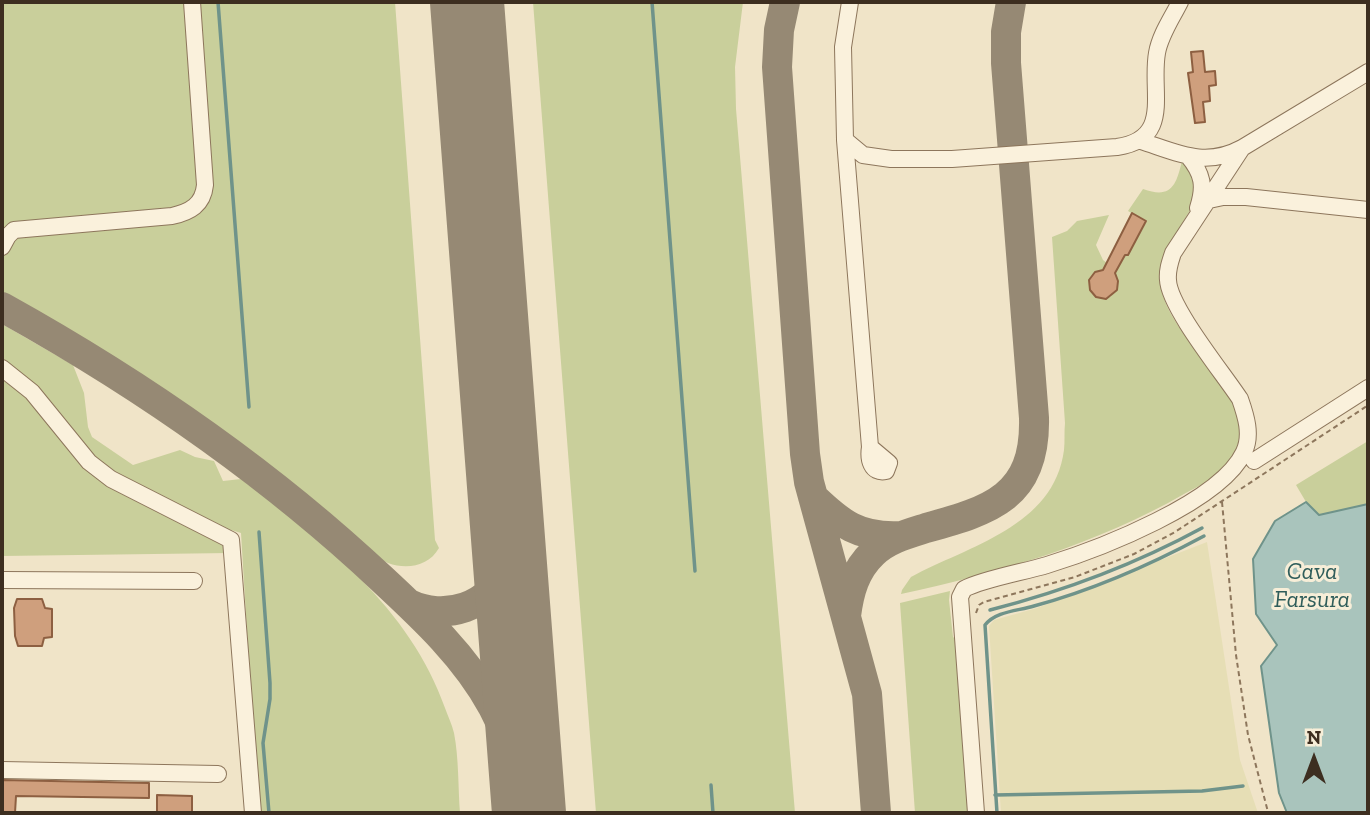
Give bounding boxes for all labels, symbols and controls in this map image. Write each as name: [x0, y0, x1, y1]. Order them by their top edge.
water label: Cava Farsura: [1274, 558, 1350, 614]
north arrow: [1279, 724, 1349, 794]
text: N: [1307, 726, 1321, 749]

